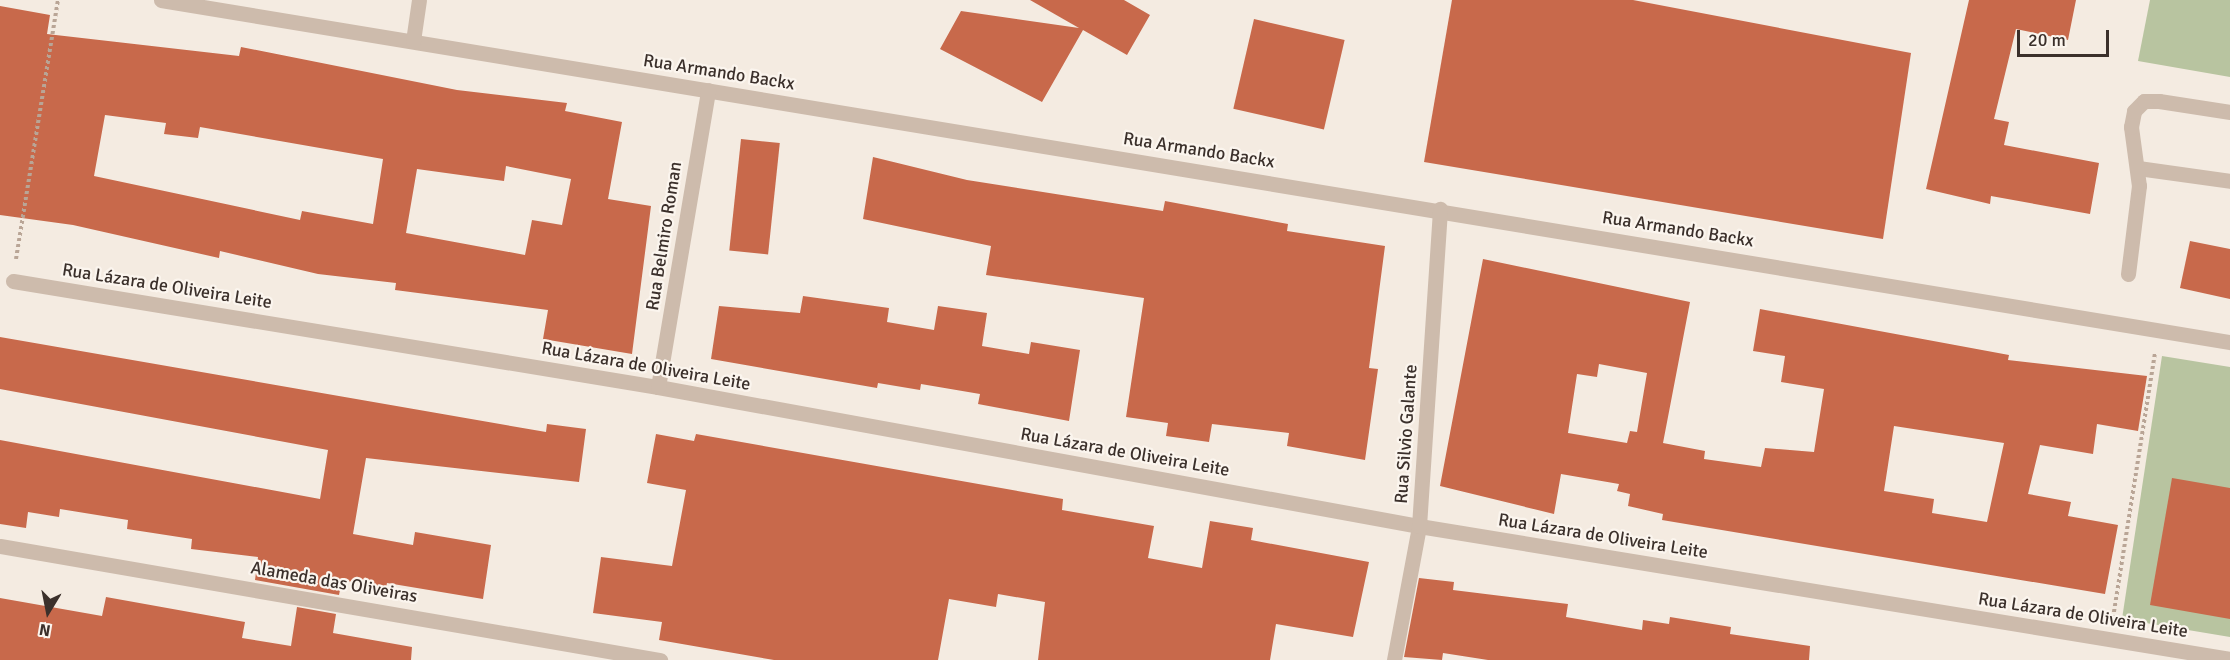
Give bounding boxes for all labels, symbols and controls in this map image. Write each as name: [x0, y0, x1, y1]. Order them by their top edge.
scale bar: [2020, 18, 2112, 56]
text: 20 m: [2028, 29, 2066, 51]
street label: Rua Armando Backx: [642, 49, 796, 95]
street label: Rua Armando Backx: [1122, 127, 1276, 173]
street label: Rua Belmiro Roman: [642, 160, 686, 312]
street label: Rua Armando Backx: [1601, 206, 1755, 252]
street label: Rua Lázara de Oliveira Leite: [61, 259, 273, 313]
street label: Rua Lázara de Oliveira Leite: [540, 337, 752, 395]
street label: Rua Silvio Galante: [1390, 364, 1422, 504]
street label: Rua Lázara de Oliveira Leite: [1019, 423, 1231, 481]
street label: Rua Lázara de Oliveira Leite: [1497, 509, 1709, 563]
street label: Alameda das Oliveiras: [249, 557, 419, 607]
north arrow: [18, 582, 78, 642]
street label: Rua Lázara de Oliveira Leite: [1977, 588, 2189, 642]
text: N: [38, 619, 52, 641]

